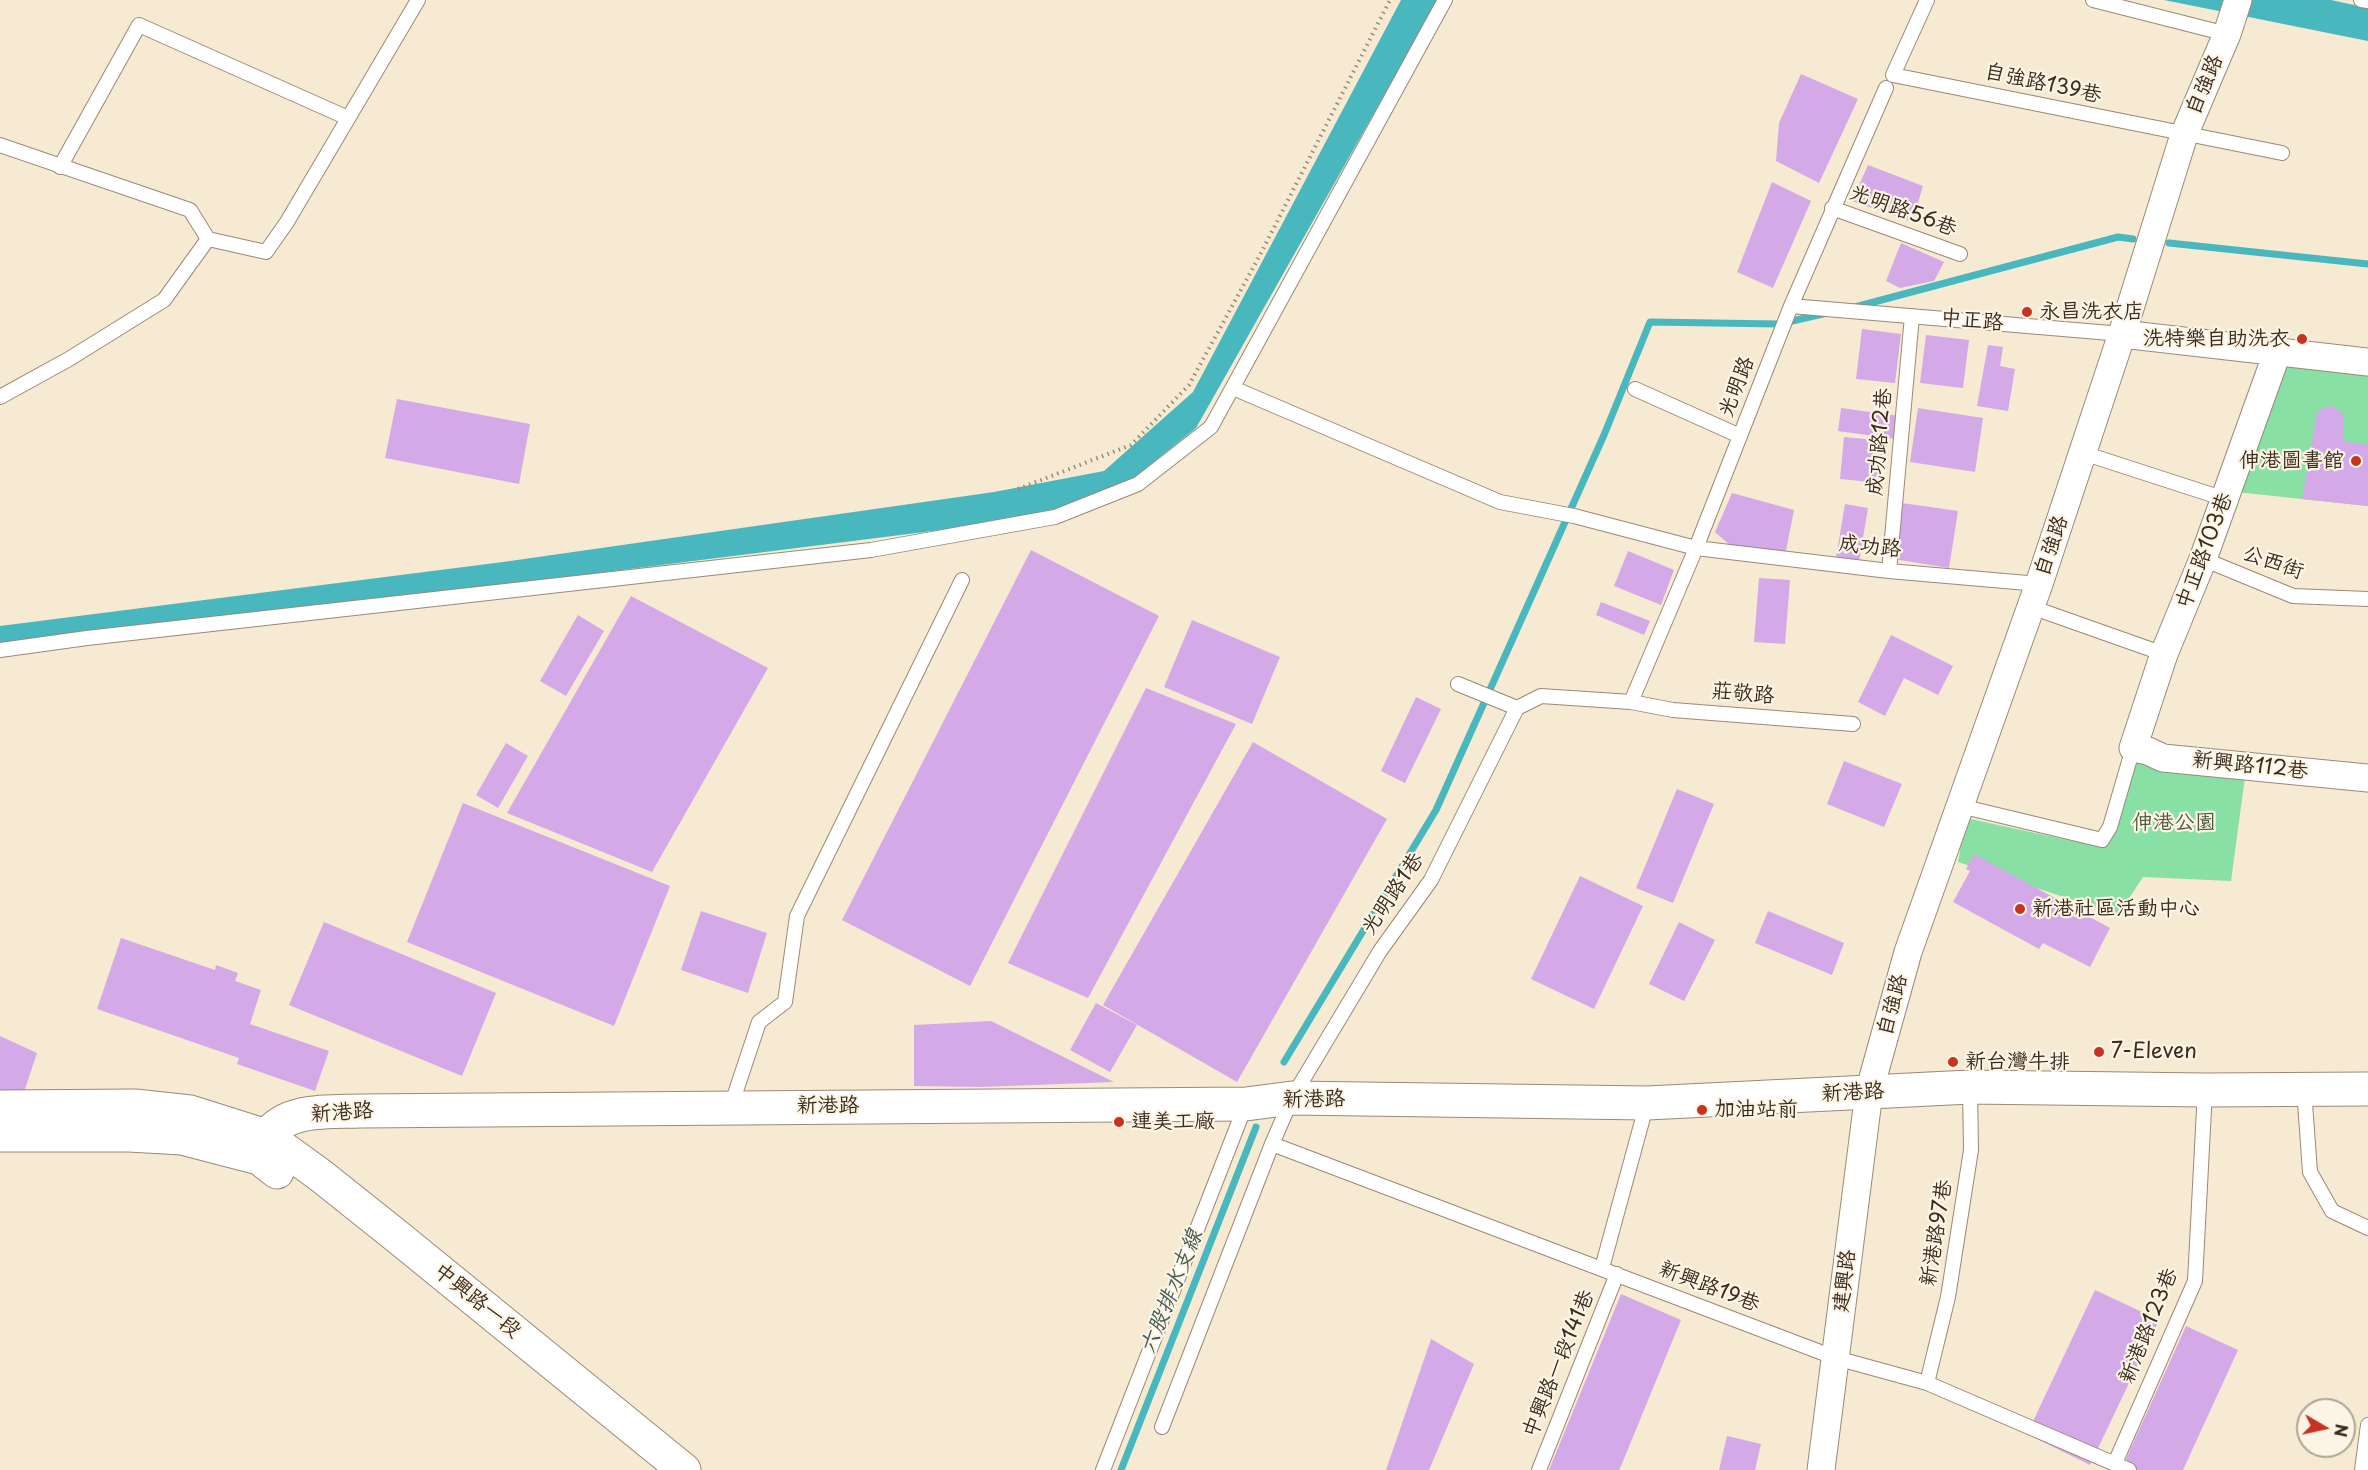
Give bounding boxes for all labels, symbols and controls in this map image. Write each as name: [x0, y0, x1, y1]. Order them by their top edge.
street label: 自強路: [2181, 51, 2229, 119]
street label: 自強路139巷: [1982, 59, 2104, 109]
street label: 光明路56巷: [1846, 180, 1960, 242]
place label: 永昌洗衣店: [2039, 299, 2144, 325]
marker: 永昌洗衣店: [2020, 305, 2034, 319]
street label: 中正路: [1940, 306, 2004, 336]
place label: 洗特樂自助洗衣: [2143, 326, 2290, 352]
marker: 洗特樂自助洗衣: [2295, 332, 2309, 346]
street label: 光明路: [1714, 353, 1760, 421]
street label: 成功路12巷: [1863, 387, 1897, 497]
place label: 伸港圖書館: [2239, 448, 2344, 474]
marker: 伸港圖書館: [2349, 454, 2363, 468]
street label: 中正路103巷: [2171, 489, 2239, 613]
street label: 自強路: [2030, 512, 2074, 580]
street label: 成功路: [1837, 531, 1903, 563]
street label: 公西街: [2239, 541, 2307, 585]
street label: 莊敬路: [1711, 679, 1775, 709]
street label: 新興路112巷: [2191, 747, 2309, 785]
park label: 伸港公園: [2132, 810, 2216, 836]
street label: 光明路1巷: [1356, 848, 1430, 940]
place label: 新港社區活動中心: [2032, 896, 2200, 922]
marker: 新港社區活動中心: [2013, 902, 2027, 916]
street label: 自強路: [1873, 971, 1913, 1039]
place label: 7-Eleven: [2111, 1039, 2197, 1065]
marker: 7-Eleven: [2092, 1045, 2106, 1059]
place label: 新台灣牛排: [1965, 1049, 2070, 1075]
marker: 新台灣牛排: [1946, 1055, 1960, 1069]
street label: 新港路: [1821, 1079, 1885, 1107]
street label: 新港路: [1282, 1087, 1346, 1113]
street label: 新港路: [797, 1093, 859, 1119]
place label: 加油站前: [1714, 1097, 1798, 1123]
street label: 新港路: [310, 1098, 374, 1128]
marker: 加油站前: [1695, 1103, 1709, 1117]
place label: 連美工廠: [1131, 1109, 1215, 1135]
marker: 連美工廠: [1112, 1115, 1126, 1129]
street label: 新港路97巷: [1916, 1178, 1958, 1288]
water label: 六股排水支線: [1135, 1226, 1209, 1358]
street label: 建興路: [1829, 1248, 1861, 1314]
street label: 新興路19巷: [1655, 1256, 1763, 1318]
street label: 中興路一段: [428, 1258, 526, 1344]
street label: 新港路123巷: [2114, 1265, 2184, 1387]
street label: 中興路一段141巷: [1518, 1286, 1600, 1442]
north arrow: [2296, 1398, 2356, 1458]
text: N: [2329, 1422, 2355, 1439]

